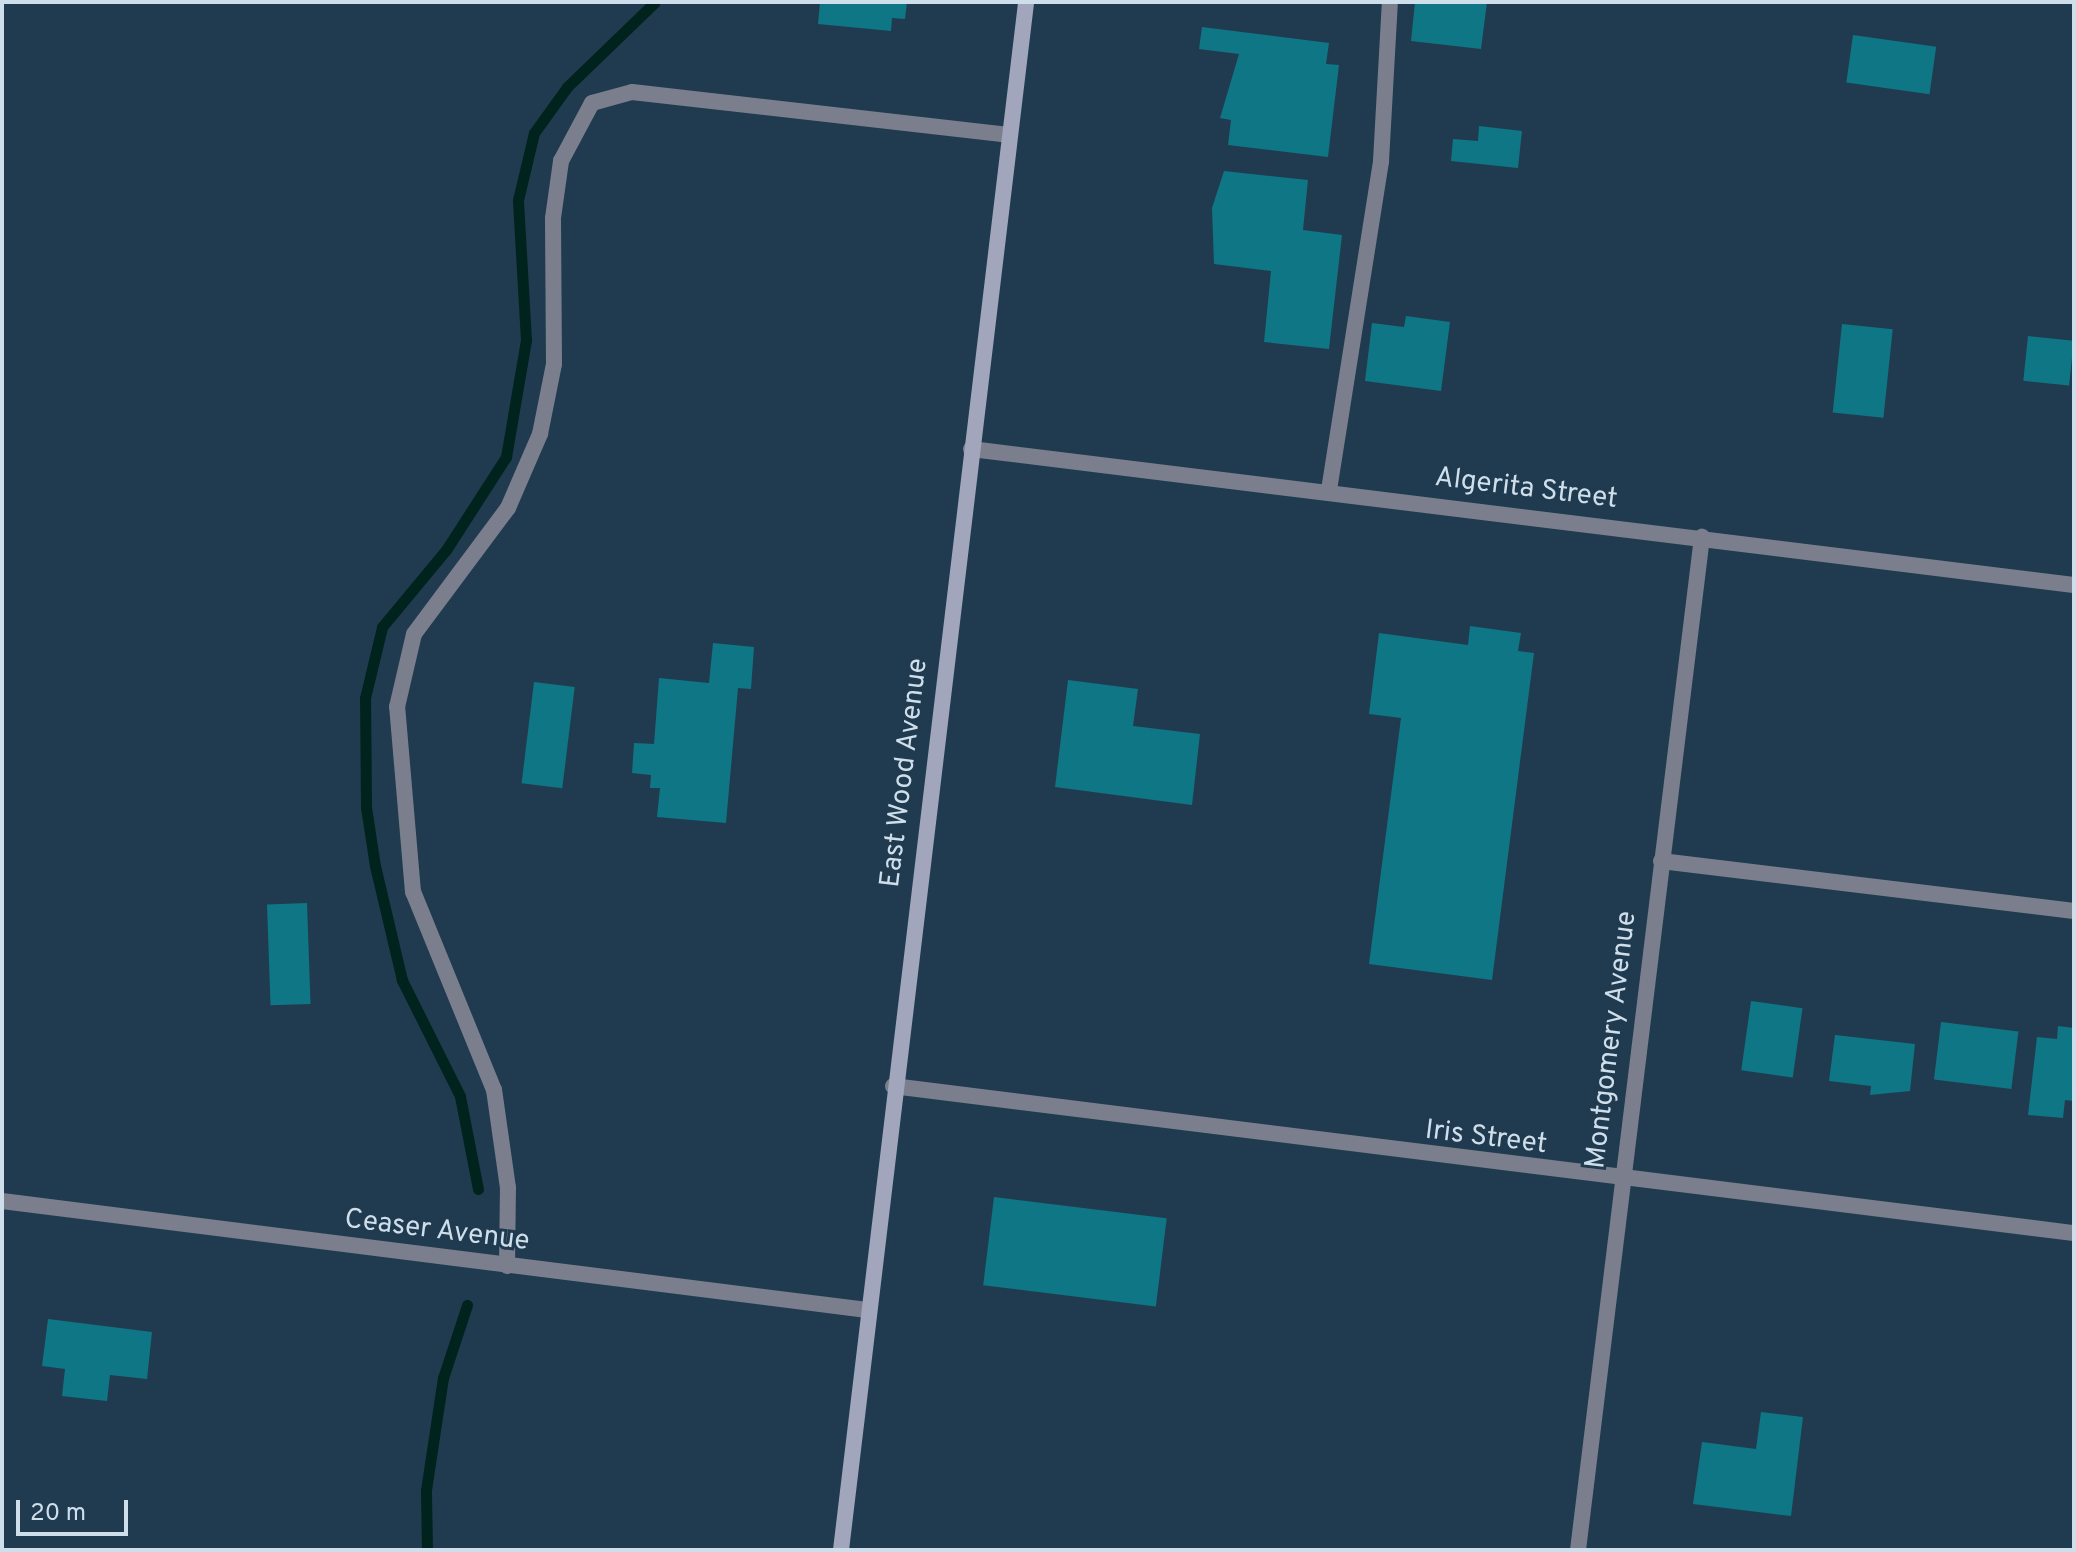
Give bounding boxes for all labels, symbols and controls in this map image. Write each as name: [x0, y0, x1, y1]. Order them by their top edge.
street label: Algerita Street: [1433, 461, 1619, 517]
street label: East Wood Avenue: [874, 656, 936, 890]
street label: Montgomery Avenue: [1579, 909, 1645, 1171]
street label: Iris Street: [1423, 1114, 1549, 1162]
street label: Ceaser Avenue: [342, 1203, 532, 1259]
scale bar: [20, 1484, 132, 1534]
text: 20 m: [30, 1499, 86, 1529]

